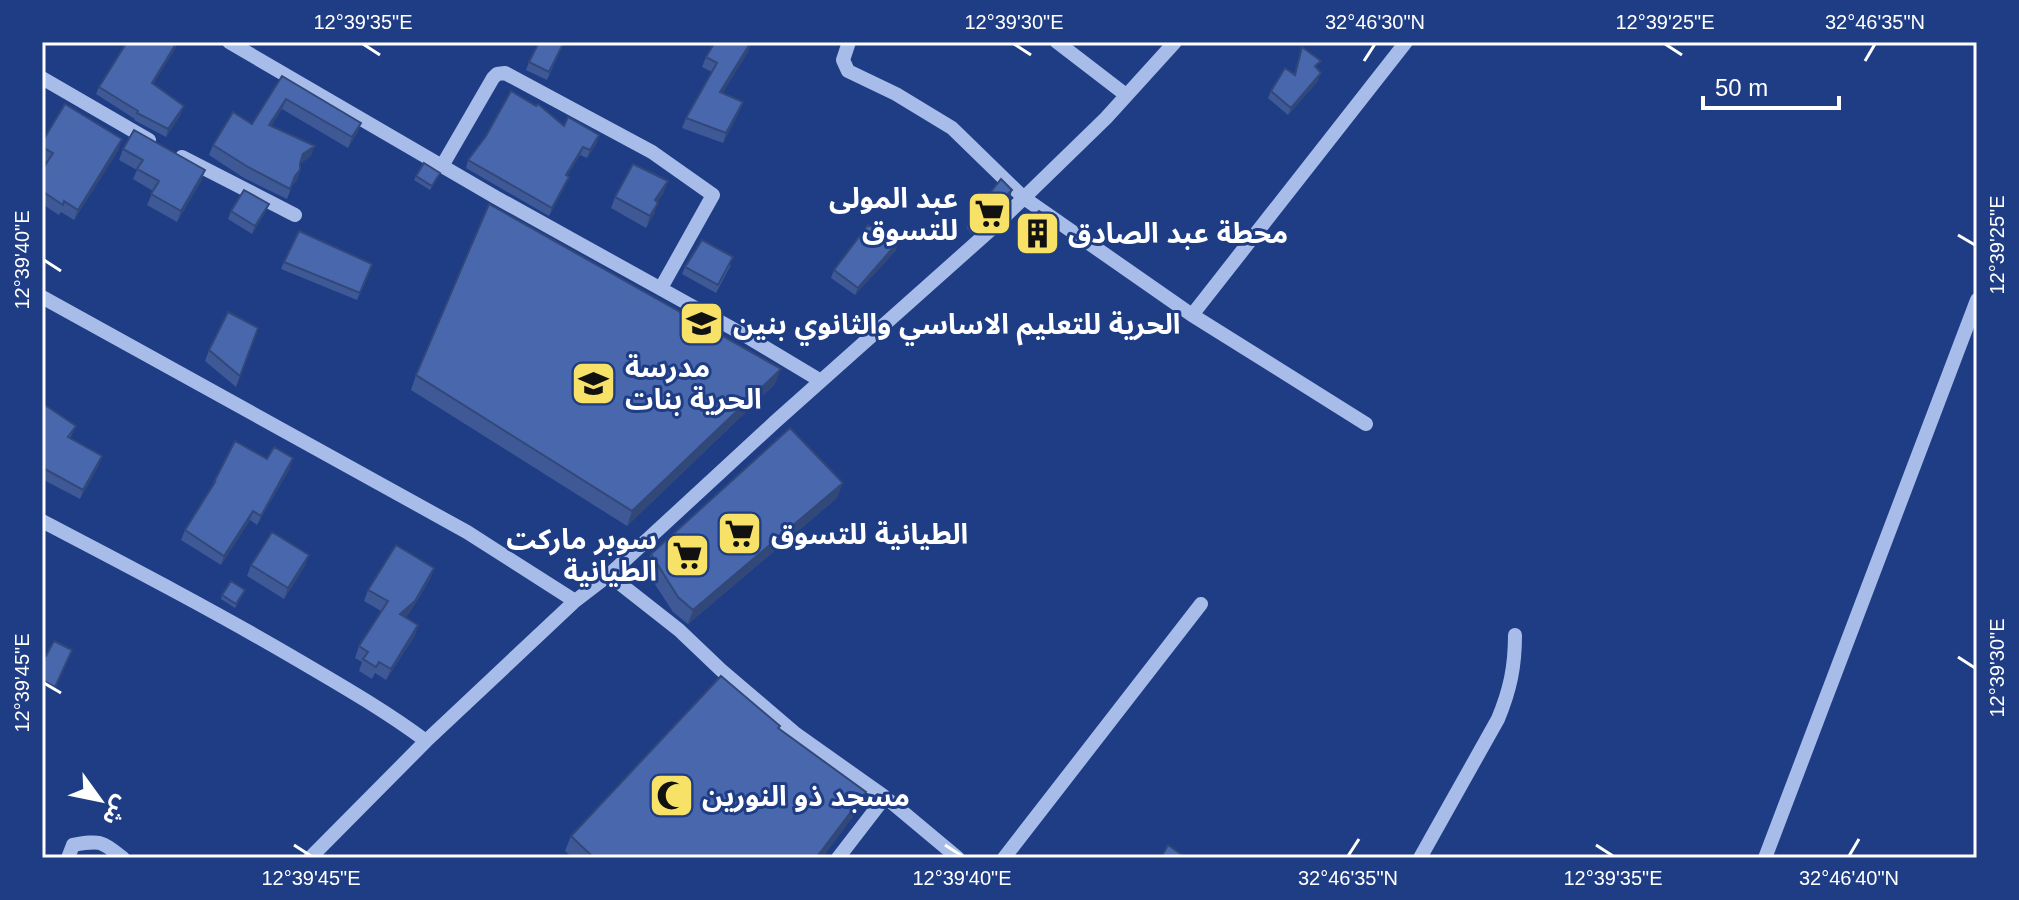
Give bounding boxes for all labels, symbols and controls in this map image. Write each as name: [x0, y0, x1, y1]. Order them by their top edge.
text: 12°39'35"E: [314, 11, 413, 33]
text: 12°39'30"E: [965, 11, 1064, 33]
text: 32°46'30"N: [1325, 11, 1425, 33]
text: 12°39'25"E: [1616, 11, 1715, 33]
text: 32°46'35"N: [1825, 11, 1925, 33]
scale bar: [1703, 60, 1839, 110]
text: 50 m: [1715, 74, 1768, 101]
place label: عبد المولى للتسوق: [829, 183, 958, 246]
supermarket icon: عبد المولى للتسوق: [965, 190, 1013, 238]
text: 12°39'25"E: [1986, 196, 2008, 295]
building icon: محطة عبد الصادق: [1013, 209, 1061, 257]
text: 12°39'40"E: [11, 211, 33, 310]
place label: محطة عبد الصادق: [1068, 218, 1288, 250]
school or university icon: الحرية للتعليم الاساسي والثانوي بنين: [678, 300, 726, 348]
place label: الحرية للتعليم الاساسي والثانوي بنين: [733, 309, 1180, 346]
place label: مدرسة الحرية بنات: [625, 352, 762, 416]
school or university icon: مدرسة الحرية بنات: [570, 359, 618, 407]
supermarket icon: الطيانية للتسوق: [716, 510, 764, 558]
place label: الطيانية للتسوق: [771, 519, 968, 550]
place label: سوبر ماركت الطيانية: [506, 524, 657, 587]
supermarket icon: سوبر ماركت الطيانية: [664, 531, 712, 579]
text: 12°39'30"E: [1986, 619, 2008, 718]
text: 12°39'45"E: [11, 634, 33, 733]
north arrow: [60, 760, 140, 840]
mosque icon: مسجد ذو النورين: [647, 772, 695, 820]
place label: مسجد ذو النورين: [702, 781, 910, 813]
text: ش: [98, 791, 135, 830]
text: 12°39'45"E: [262, 867, 361, 889]
text: 12°39'40"E: [913, 867, 1012, 889]
text: 32°46'35"N: [1298, 867, 1398, 889]
text: 12°39'35"E: [1564, 867, 1663, 889]
text: 32°46'40"N: [1799, 867, 1899, 889]

